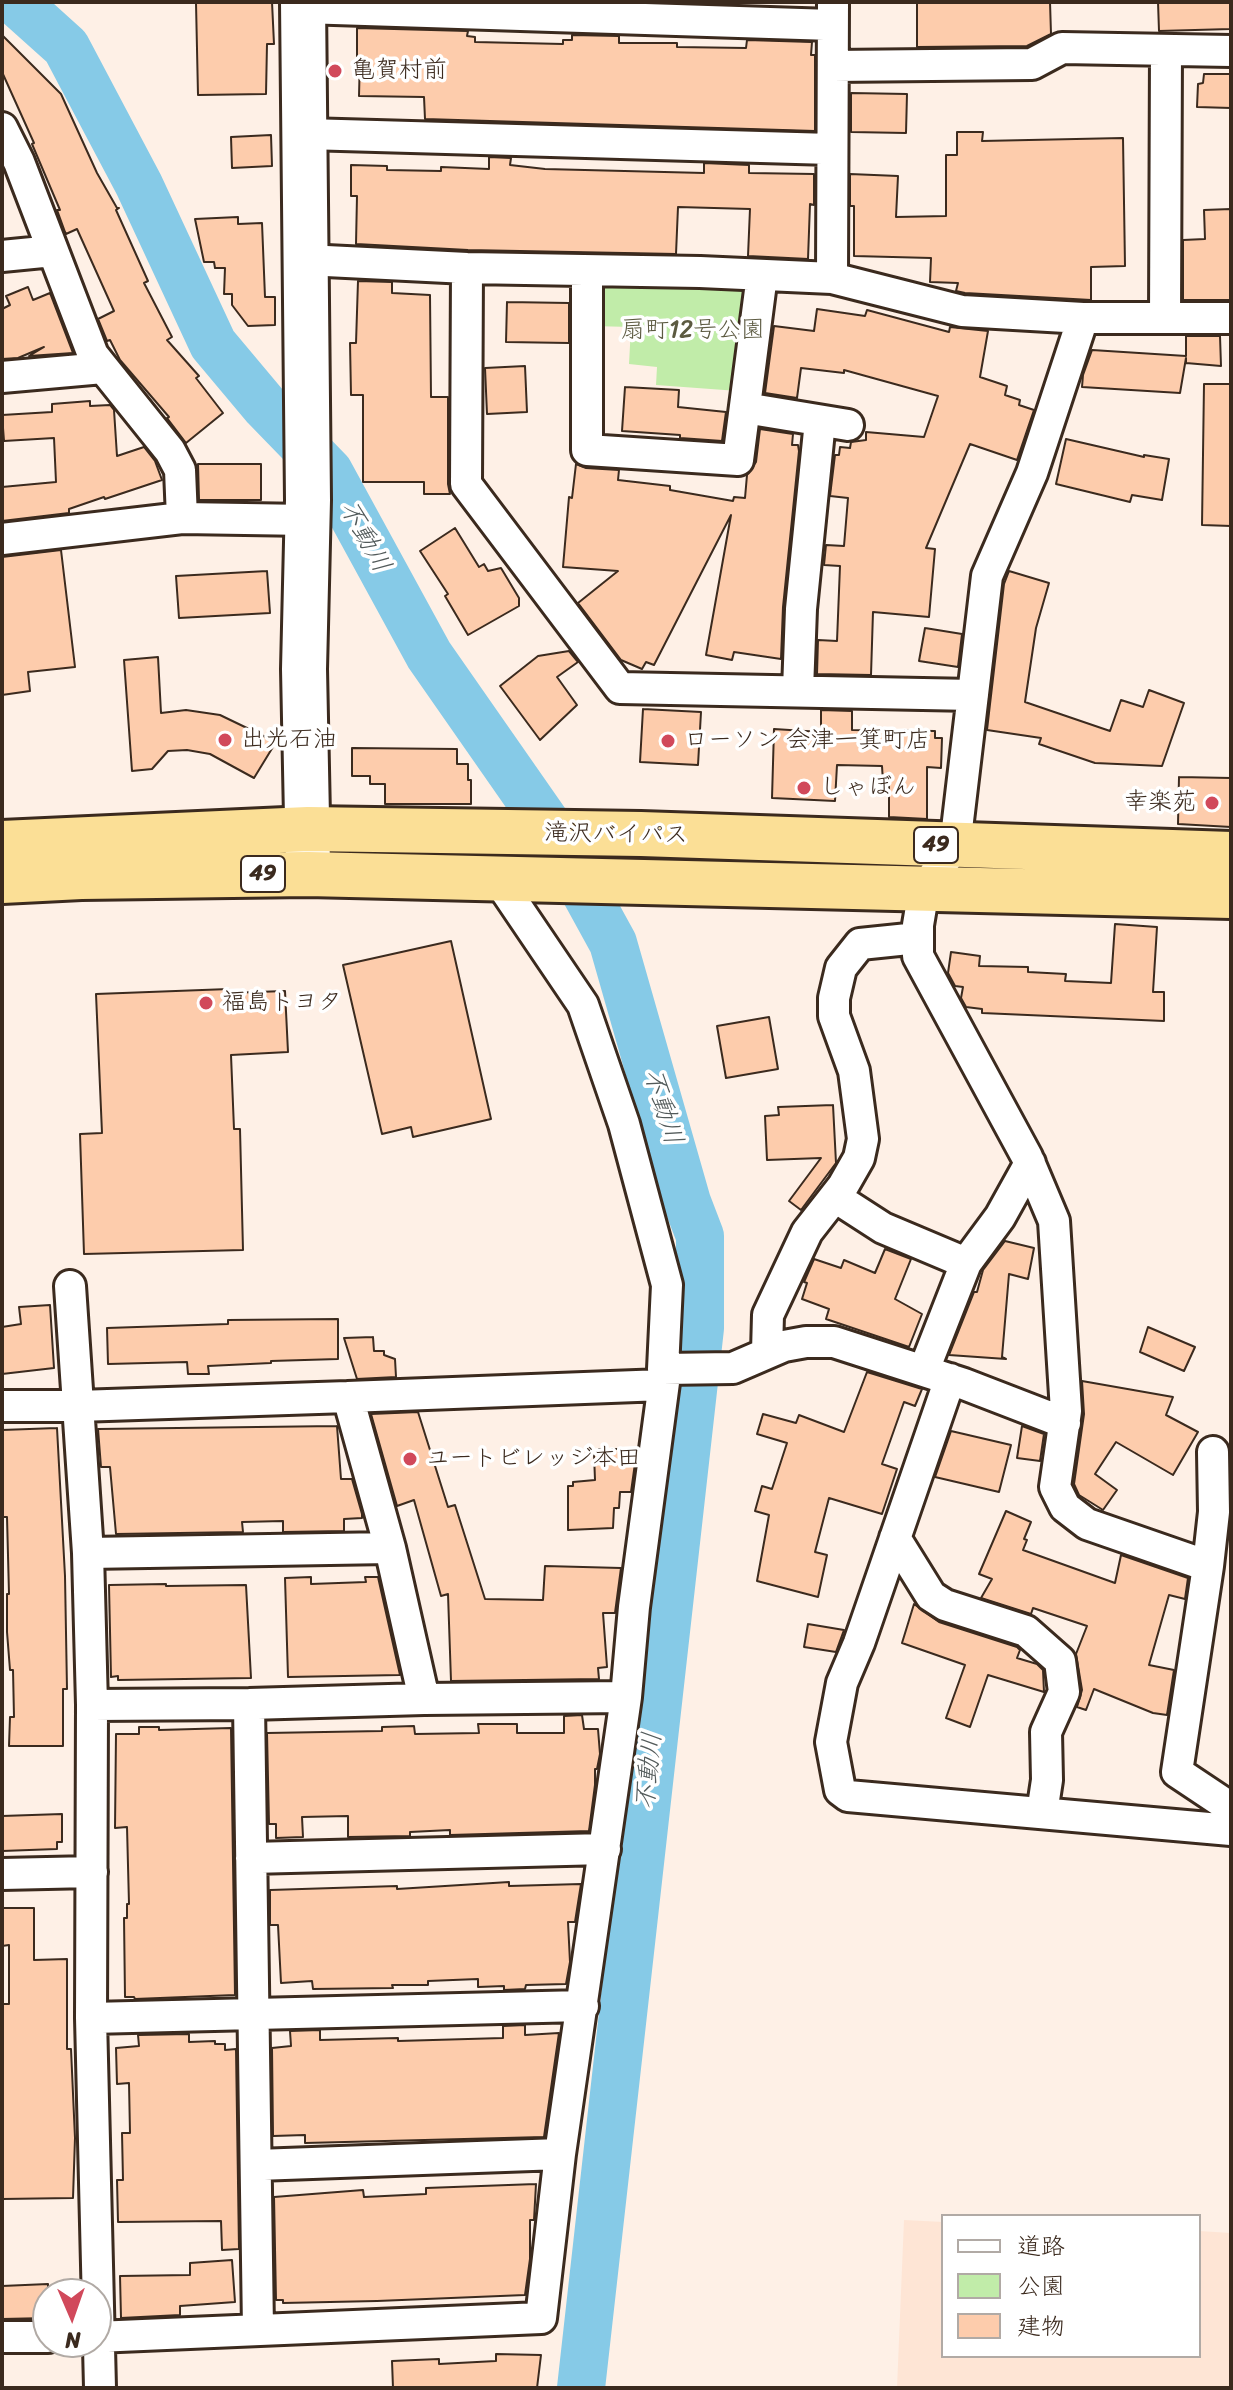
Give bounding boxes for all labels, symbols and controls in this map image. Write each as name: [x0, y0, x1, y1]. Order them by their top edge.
place label: 亀賀村前: [351, 57, 447, 85]
marker: 亀賀村前: [326, 62, 344, 80]
park label: 扇町12号公園: [621, 317, 765, 345]
water label: 不動川: [331, 495, 397, 579]
place label: 出光石油: [241, 726, 337, 754]
place label: ローソン 会津一箕町店: [684, 727, 930, 755]
marker: 出光石油: [216, 731, 234, 749]
marker: ローソン 会津一箕町店: [659, 732, 677, 750]
place label: しゃぼん: [820, 774, 916, 802]
marker: しゃぼん: [795, 779, 813, 797]
place label: 幸楽苑: [1124, 789, 1196, 817]
marker: 幸楽苑: [1203, 794, 1221, 812]
street label: 滝沢バイパス: [544, 819, 688, 851]
road number: 49: [914, 827, 958, 863]
road number: 49: [241, 856, 285, 892]
place label: 福島トヨタ: [222, 989, 342, 1017]
marker: 福島トヨタ: [197, 994, 215, 1012]
water label: 不動川: [636, 1065, 688, 1149]
place label: ユートビレッジ本田: [426, 1445, 641, 1473]
marker: ユートビレッジ本田: [401, 1450, 419, 1468]
water label: 不動川: [630, 1731, 670, 1811]
legend: [941, 2214, 1201, 2358]
text: 道路: [1017, 2225, 1065, 2267]
text: 公園: [1017, 2265, 1065, 2307]
north arrow: [32, 2278, 112, 2358]
text: 建物: [1017, 2305, 1065, 2347]
text: N: [64, 2321, 81, 2360]

